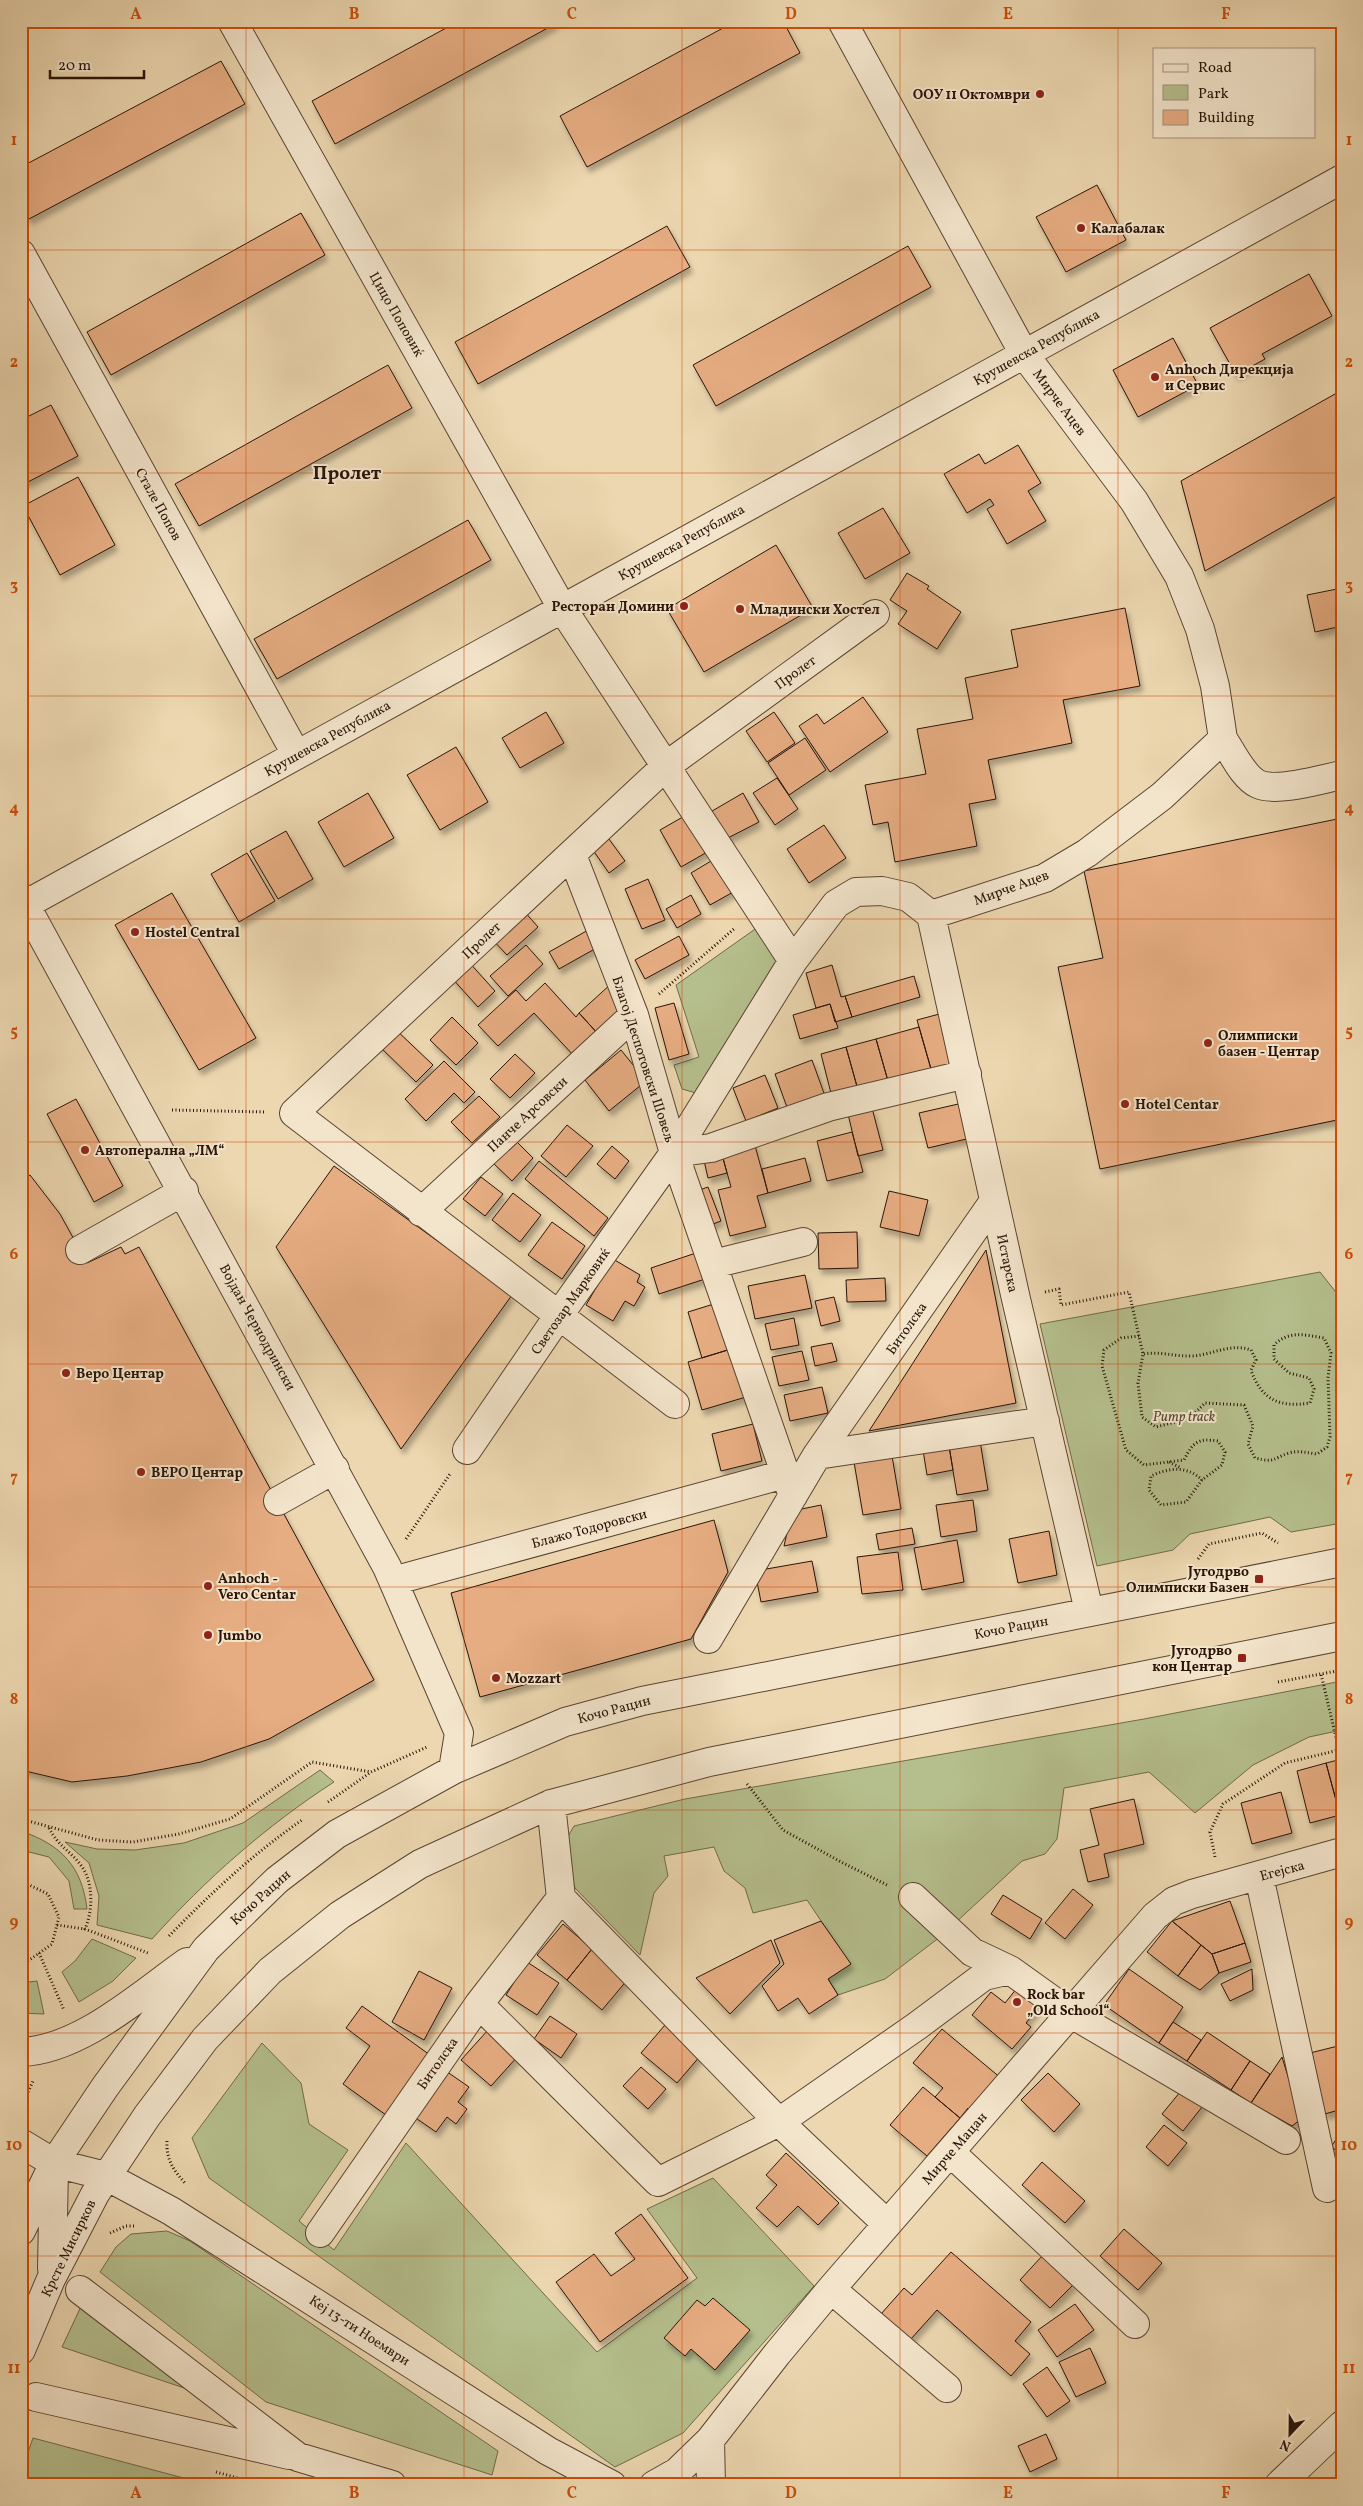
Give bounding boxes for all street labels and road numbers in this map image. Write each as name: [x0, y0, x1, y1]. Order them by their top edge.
street label: Цицо Поповиќ: [364, 269, 428, 361]
street label: Крушевска Република: [970, 306, 1103, 391]
street label: Мирче Ацев: [1027, 366, 1090, 440]
street label: Стале Попов: [130, 465, 185, 544]
street label: Крушевска Република: [615, 501, 748, 586]
street label: Пролет: [771, 652, 821, 695]
street label: Крушевска Република: [261, 697, 394, 782]
street label: Мирче Ацев: [971, 866, 1052, 911]
street label: Пролет: [458, 918, 506, 964]
street label: Благој Деспотовски Шовељ: [607, 974, 679, 1145]
street label: Панче Арсовски: [484, 1072, 573, 1157]
street label: Истарска: [991, 1232, 1022, 1294]
street label: Светозар Марковиќ: [527, 1244, 615, 1359]
street label: Војдан Чернодрински: [214, 1261, 300, 1395]
street label: Битолска: [882, 1299, 932, 1359]
street label: Блажо Тодоровски: [530, 1505, 650, 1554]
street label: Кочо Рацин: [973, 1612, 1050, 1645]
street label: Кочо Рацин: [576, 1691, 654, 1729]
street label: Егејска: [1258, 1856, 1307, 1887]
street label: Кочо Рацин: [227, 1866, 296, 1930]
street label: Битолска: [413, 2034, 463, 2094]
street label: Мирче Мацан: [918, 2108, 992, 2189]
street label: Крсте Мисирков: [37, 2197, 101, 2301]
street label: Кеј 13-ти Ноември: [305, 2292, 414, 2371]

